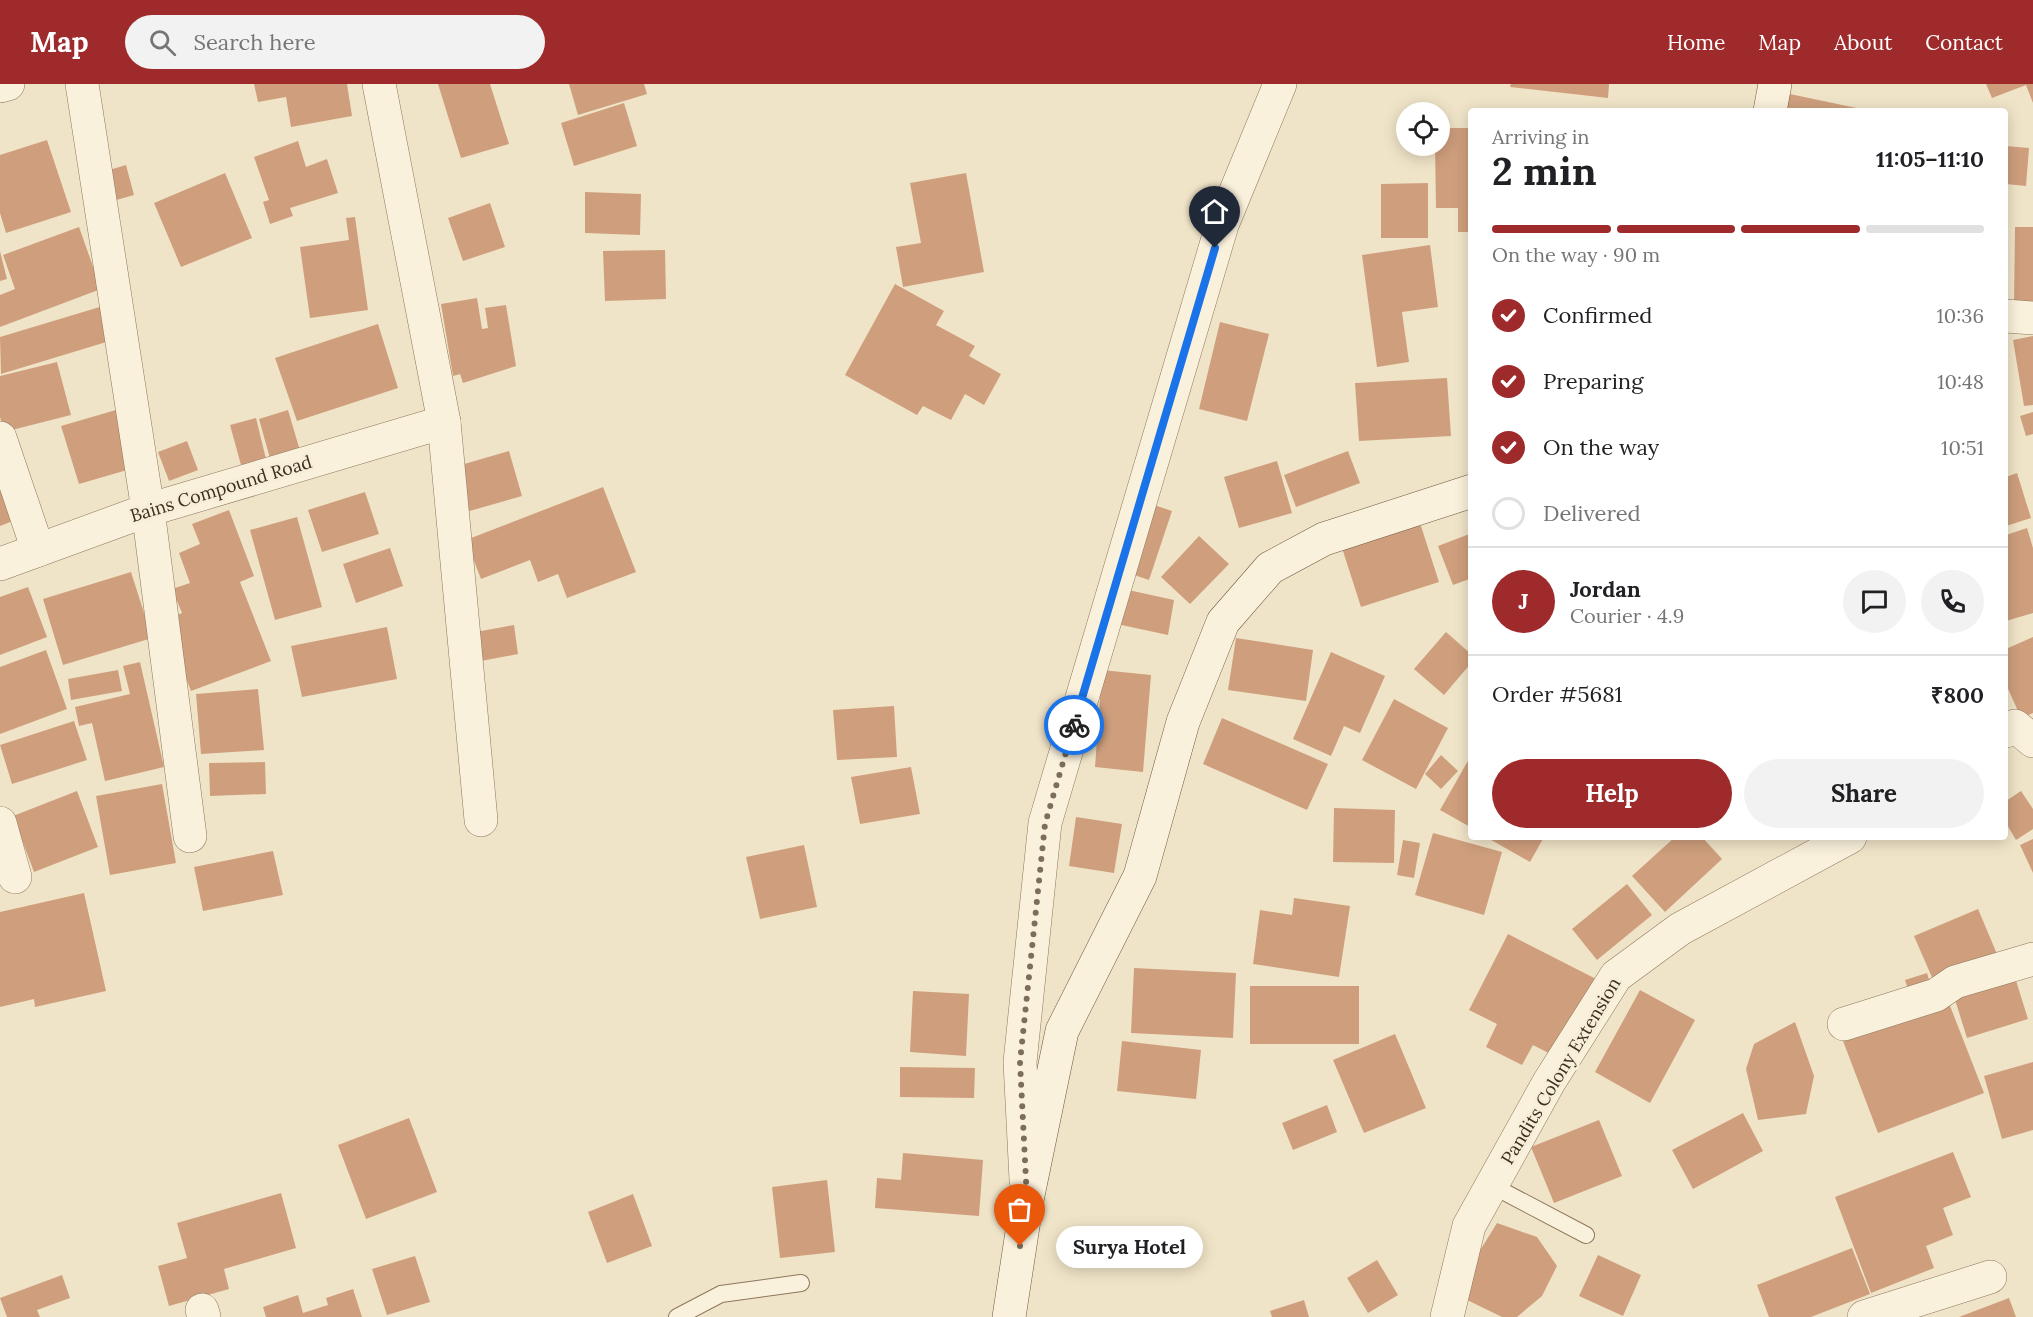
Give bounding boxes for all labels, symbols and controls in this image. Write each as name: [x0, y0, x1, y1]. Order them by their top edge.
search box: [125, 15, 545, 69]
text: Map: [30, 24, 89, 60]
icon: search: [146, 26, 179, 59]
text: Search here: [194, 28, 316, 56]
text: Home: [1667, 29, 1725, 56]
text: Map: [1758, 29, 1801, 56]
text: About: [1834, 29, 1892, 56]
text: Contact: [1925, 29, 2003, 56]
map controls: [1396, 102, 1450, 156]
button: locate: [1396, 102, 1450, 156]
text: Arriving in: [1492, 124, 1589, 149]
text: 11:05–11:10: [1876, 145, 1984, 173]
text: 2 min: [1492, 146, 1597, 196]
pin: [1189, 186, 1240, 248]
icon: home: [1198, 195, 1231, 228]
text: On the way · 90 m: [1492, 242, 1660, 267]
icon: check: [1492, 299, 1525, 332]
text: Confirmed: [1543, 301, 1652, 329]
text: 10:36: [1937, 303, 1984, 328]
icon: check: [1492, 365, 1525, 398]
text: Preparing: [1543, 367, 1643, 395]
text: 10:48: [1937, 369, 1984, 394]
icon: check: [1492, 431, 1525, 464]
text: On the way: [1543, 433, 1659, 461]
text: 10:51: [1941, 435, 1984, 460]
street label: Bains Compound Road: [127, 450, 315, 527]
text: Delivered: [1543, 499, 1641, 527]
button: chat: [1843, 570, 1906, 633]
button: phone: [1921, 570, 1984, 633]
text: Jordan: [1570, 575, 1641, 603]
text: J: [1519, 587, 1528, 615]
text: Courier · 4.9: [1570, 603, 1684, 628]
text: Order #5681: [1492, 680, 1623, 708]
text: ₹800: [1931, 681, 1984, 709]
courier: [1044, 695, 1104, 755]
icon: bike: [1058, 709, 1091, 742]
button: Help: [1492, 759, 1732, 828]
button: Share: [1744, 759, 1984, 828]
street label: Pandits Colony Extension: [1496, 973, 1626, 1168]
pin: [994, 1184, 1045, 1246]
icon: bag: [1003, 1193, 1036, 1226]
callout: Surya Hotel: [1056, 1225, 1203, 1267]
text: Surya Hotel: [1073, 1234, 1186, 1259]

